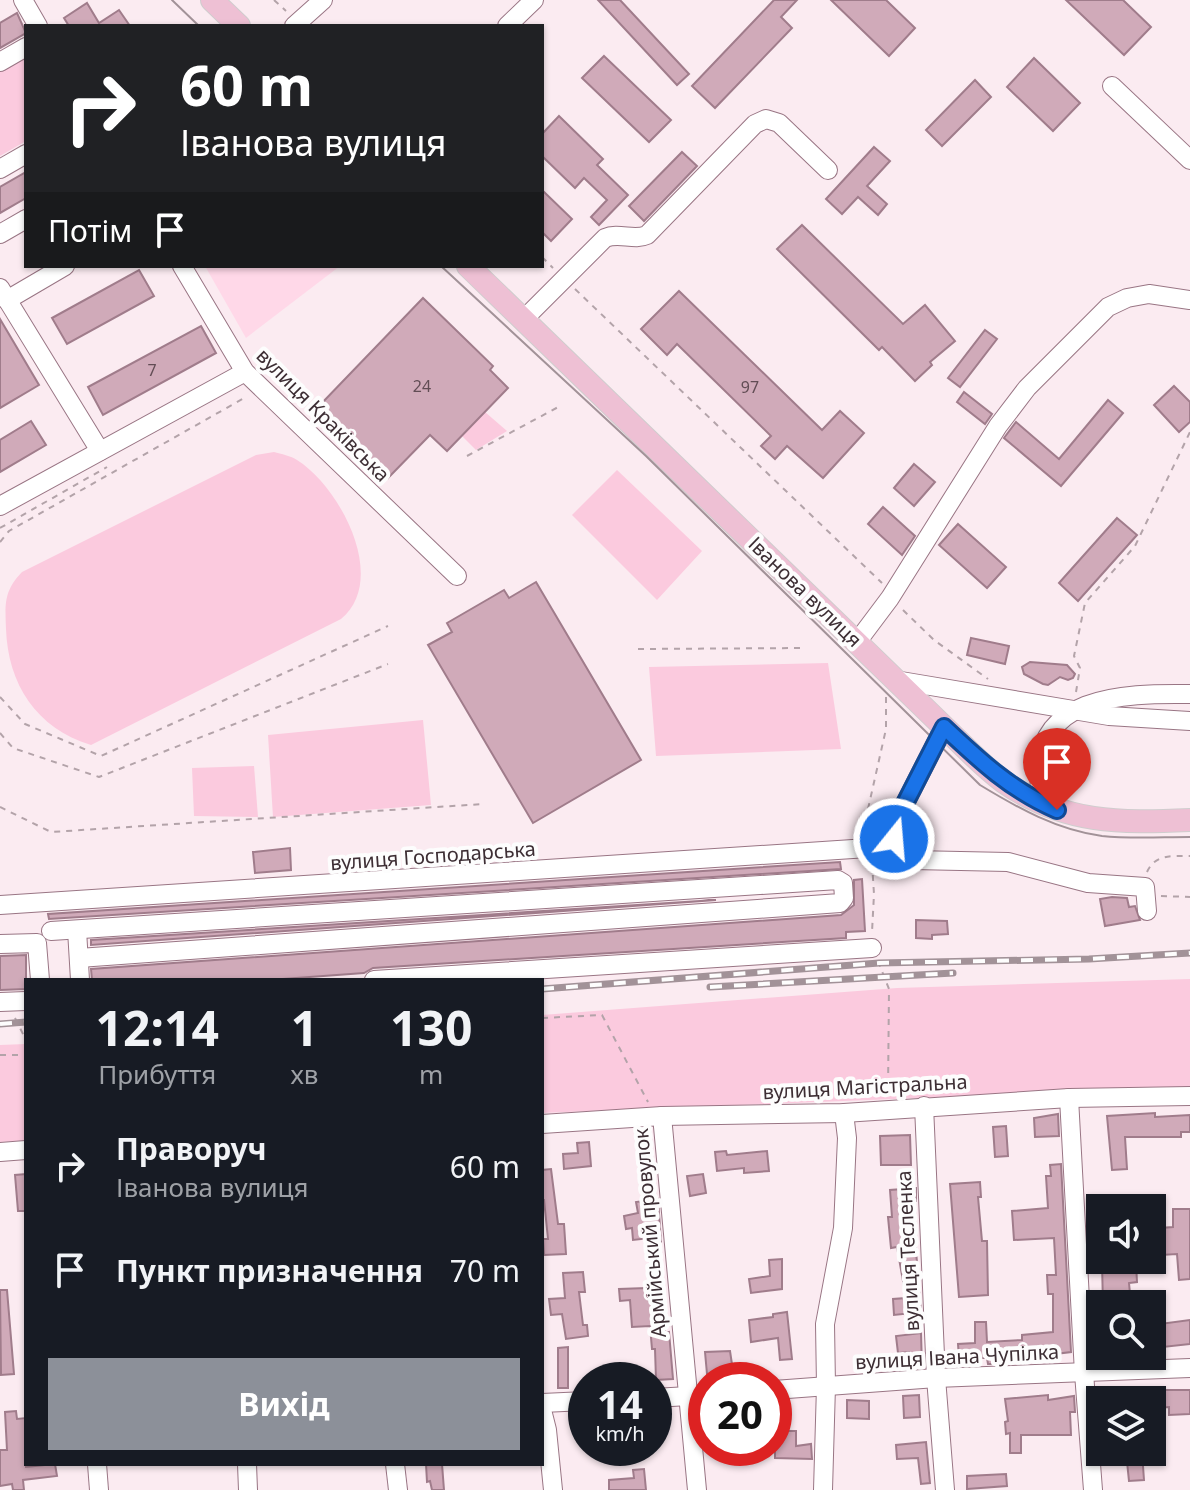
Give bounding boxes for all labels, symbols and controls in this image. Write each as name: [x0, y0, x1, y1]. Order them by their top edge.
text: 60 m: [180, 46, 313, 122]
icon: right: [48, 56, 152, 160]
text: Іванова вулиця: [180, 118, 446, 167]
icon: arrive: [148, 208, 192, 252]
text: Потім: [48, 210, 132, 251]
street label: вулиця Краківська: [251, 342, 396, 487]
house number: 7: [147, 359, 157, 381]
house number: 24: [413, 375, 431, 397]
house number: 97: [741, 376, 759, 398]
street label: Іванова вулиця: [743, 531, 868, 653]
pin: [1023, 728, 1091, 810]
icon: arrive: [1035, 740, 1079, 784]
position arrow: [852, 797, 936, 881]
street label: вулиця Господарська: [329, 835, 537, 876]
text: 12:14: [96, 995, 219, 1060]
text: 1: [291, 995, 318, 1060]
text: 130: [390, 995, 472, 1060]
text: Прибуття: [98, 1056, 216, 1092]
text: хв: [290, 1056, 318, 1092]
text: m: [419, 1056, 443, 1092]
street label: вулиця Магістральна: [762, 1068, 968, 1105]
street label: Армійський провулок: [627, 1127, 672, 1339]
text: Праворуч: [116, 1128, 267, 1169]
icon: right: [48, 1144, 92, 1188]
text: 60 m: [450, 1146, 520, 1187]
text: Іванова вулиця: [116, 1169, 308, 1205]
street label: вулиця Тесленка: [890, 1170, 925, 1332]
map controls: [1086, 1194, 1166, 1466]
button: sound: [1086, 1194, 1166, 1274]
icon: arrive: [48, 1248, 92, 1292]
text: Пункт призначення: [116, 1250, 423, 1291]
text: 70 m: [450, 1250, 520, 1291]
button: search: [1086, 1290, 1166, 1370]
street label: вулиця Івана Чупілка: [854, 1338, 1060, 1375]
button: Вихід: [48, 1358, 520, 1450]
speed limit sign: 20: [688, 1362, 792, 1466]
text: 14: [597, 1376, 643, 1431]
button: layers: [1086, 1386, 1166, 1466]
text: km/h: [595, 1420, 645, 1447]

